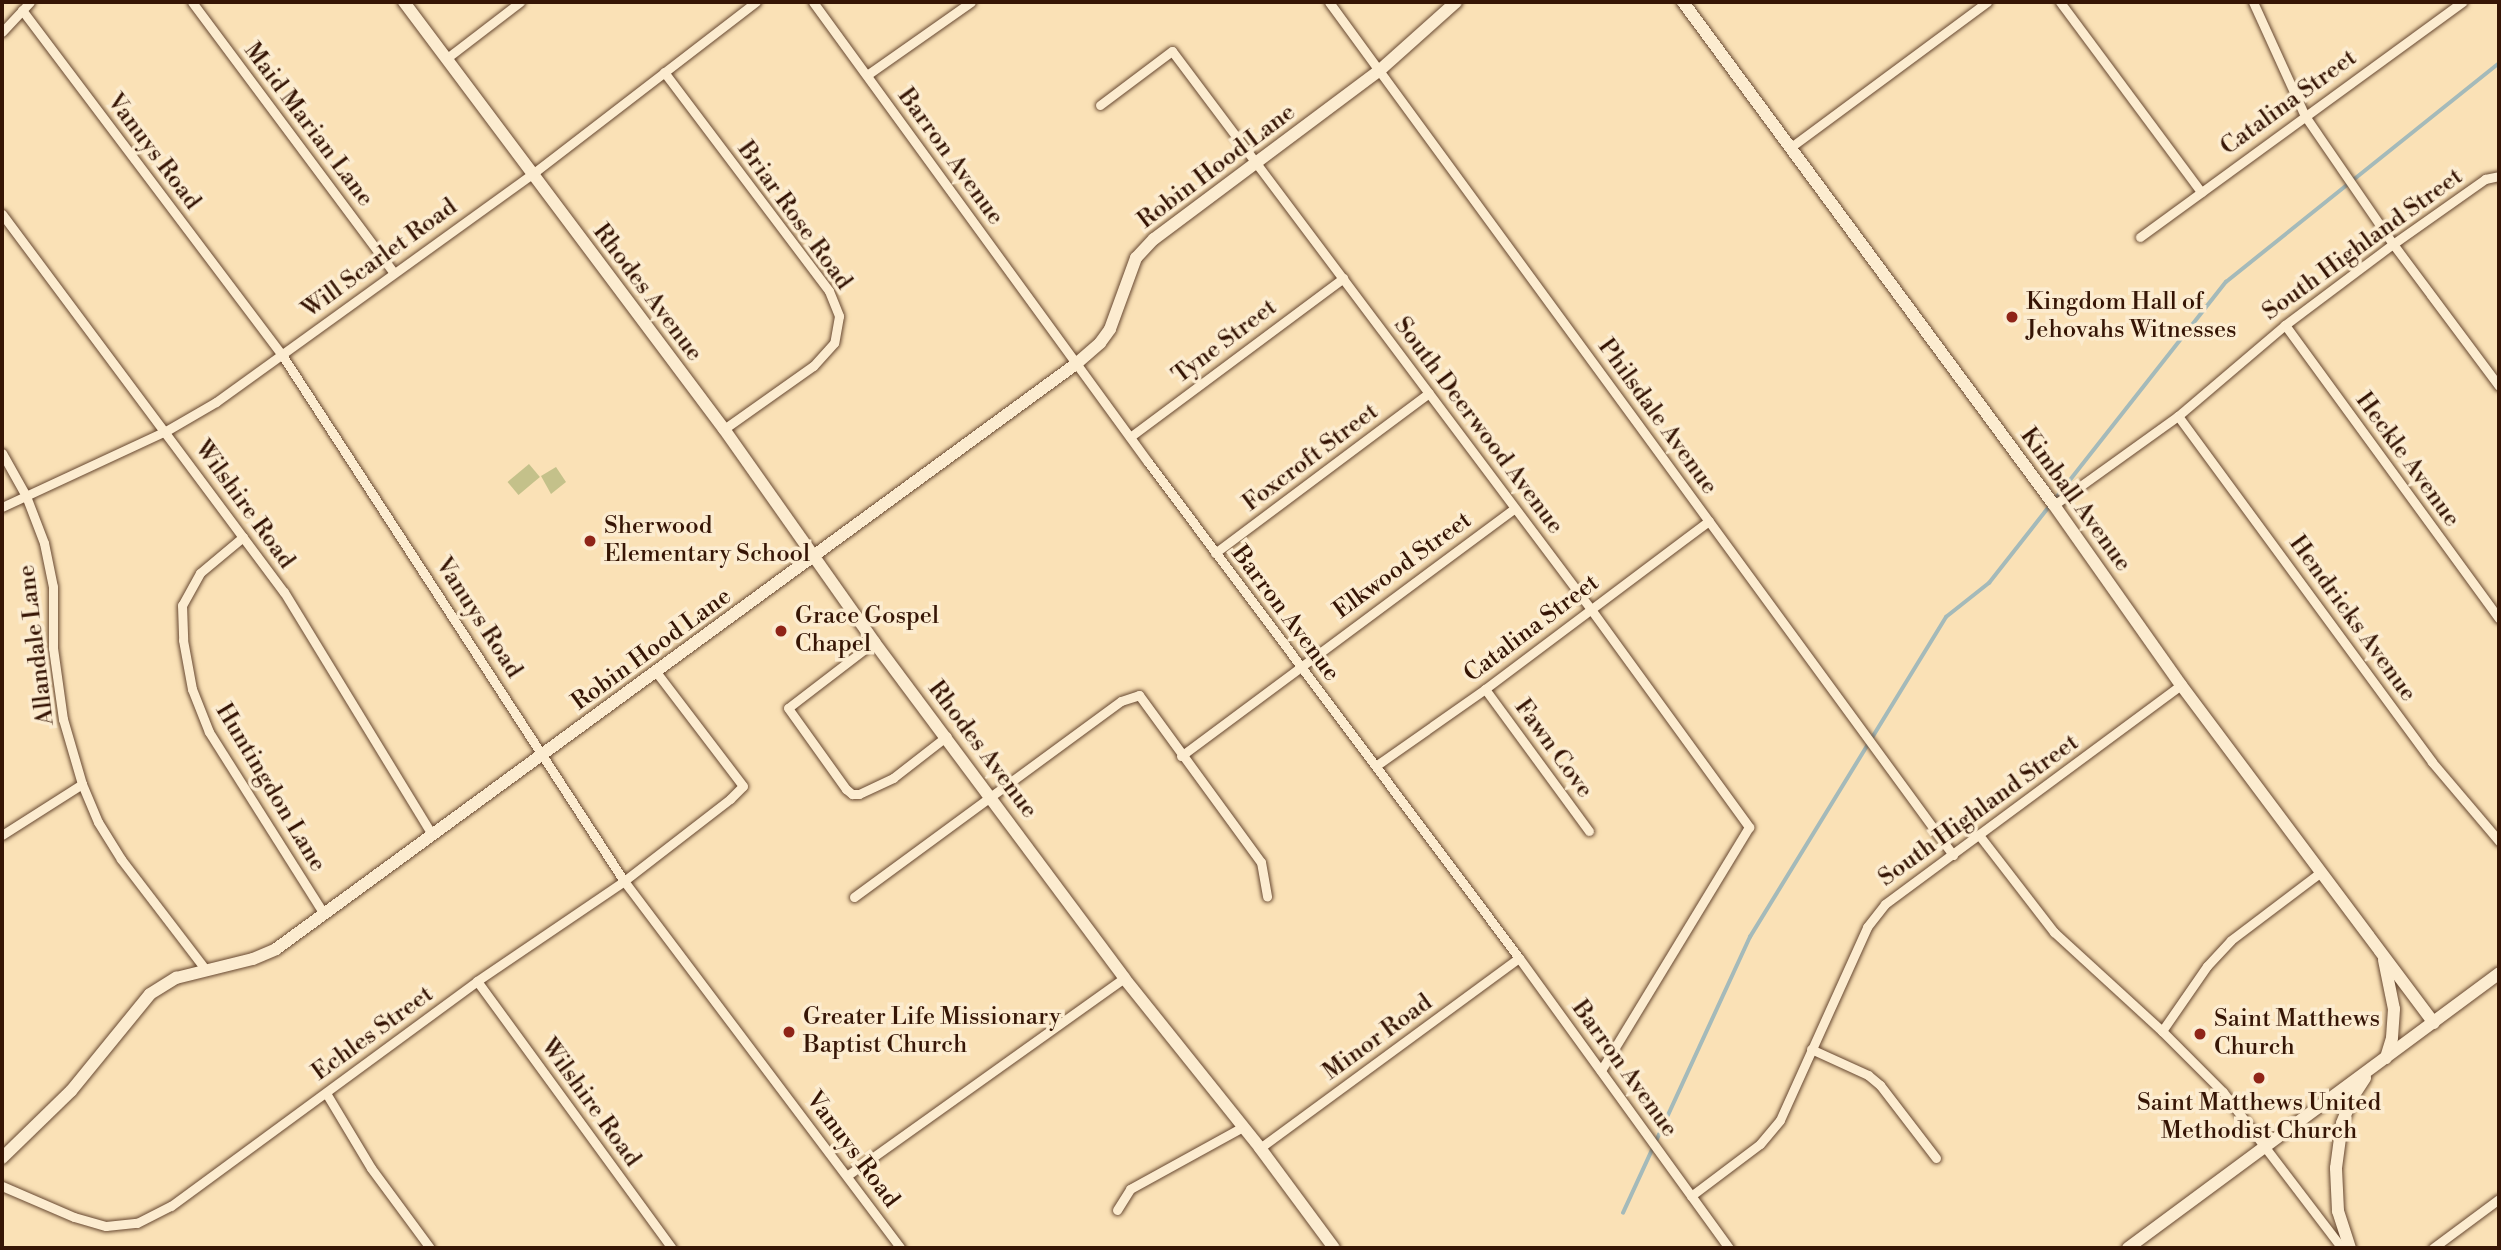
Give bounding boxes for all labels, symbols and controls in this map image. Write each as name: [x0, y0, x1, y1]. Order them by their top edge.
street label: Maid Marian Lane: [237, 37, 379, 213]
street label: Catalina Street: [2215, 44, 2363, 162]
street label: Barron Avenue: [891, 83, 1009, 231]
street label: Vanuys Road: [100, 88, 206, 216]
street label: Robin Hood Lane: [1132, 98, 1302, 236]
street label: Briar Rose Road: [731, 136, 857, 296]
street label: South Highland Street: [2257, 163, 2469, 327]
street label: Will Scarlet Road: [297, 193, 463, 325]
street label: Rhodes Avenue: [586, 219, 708, 367]
place label: Kingdom Hall of Jehovahs Witnesses: [2026, 289, 2237, 345]
street label: Tyne Street: [1167, 293, 1283, 391]
marker: Kingdom Hall of Jehovahs Witnesses: [2004, 309, 2020, 325]
street label: South Deerwood Avenue: [1387, 312, 1569, 540]
street label: Philsdale Avenue: [1591, 334, 1723, 500]
street label: Heckle Avenue: [2349, 387, 2465, 533]
street label: Foxcroft Street: [1238, 398, 1384, 518]
street label: Kimball Avenue: [2013, 423, 2137, 577]
street label: Wilshire Road: [188, 435, 300, 575]
street label: Elkwood Street: [1329, 506, 1477, 626]
place label: Sherwood Elementary School: [604, 513, 810, 569]
street label: Hendricks Avenue: [2282, 530, 2422, 708]
marker: Sherwood Elementary School: [582, 533, 598, 549]
street label: Barron Avenue: [1225, 541, 1345, 687]
street label: Vanuys Road: [428, 552, 528, 684]
street label: Allandale Lane: [13, 563, 61, 727]
street label: Catalina Street: [1459, 569, 1605, 689]
street label: Robin Hood Lane: [567, 583, 737, 717]
place label: Grace Gospel Chapel: [795, 603, 939, 659]
marker: Grace Gospel Chapel: [773, 623, 789, 639]
street label: Rhodes Avenue: [921, 676, 1043, 824]
street label: Fawn Cove: [1507, 694, 1599, 804]
street label: Huntingdon Lane: [208, 699, 332, 877]
street label: South Highland Street: [1873, 729, 2085, 893]
street label: Echles Street: [307, 980, 439, 1088]
street label: Minor Road: [1318, 989, 1438, 1087]
street label: Barron Avenue: [1565, 995, 1683, 1143]
place label: Greater Life Missionary Baptist Church: [803, 1004, 1061, 1060]
place label: Saint Matthews Church: [2214, 1006, 2380, 1062]
marker: Greater Life Missionary Baptist Church: [781, 1024, 797, 1040]
marker: Saint Matthews Church: [2192, 1026, 2208, 1042]
street label: Wilshire Road: [534, 1033, 646, 1173]
marker: Saint Matthews United Methodist Church: [2251, 1070, 2267, 1086]
street label: Vanuys Road: [799, 1086, 905, 1214]
place label: Saint Matthews United Methodist Church: [2137, 1090, 2381, 1146]

